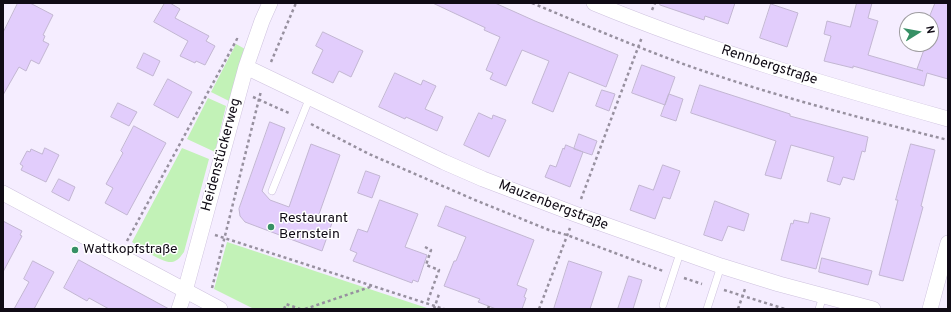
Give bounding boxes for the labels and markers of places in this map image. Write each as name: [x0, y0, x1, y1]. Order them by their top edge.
place label: Restaurant Bernstein: [279, 211, 348, 244]
marker: Restaurant Bernstein: [266, 222, 276, 232]
place label: Wattkopfstraße: [83, 242, 177, 258]
marker: Wattkopfstraße: [70, 245, 80, 255]

